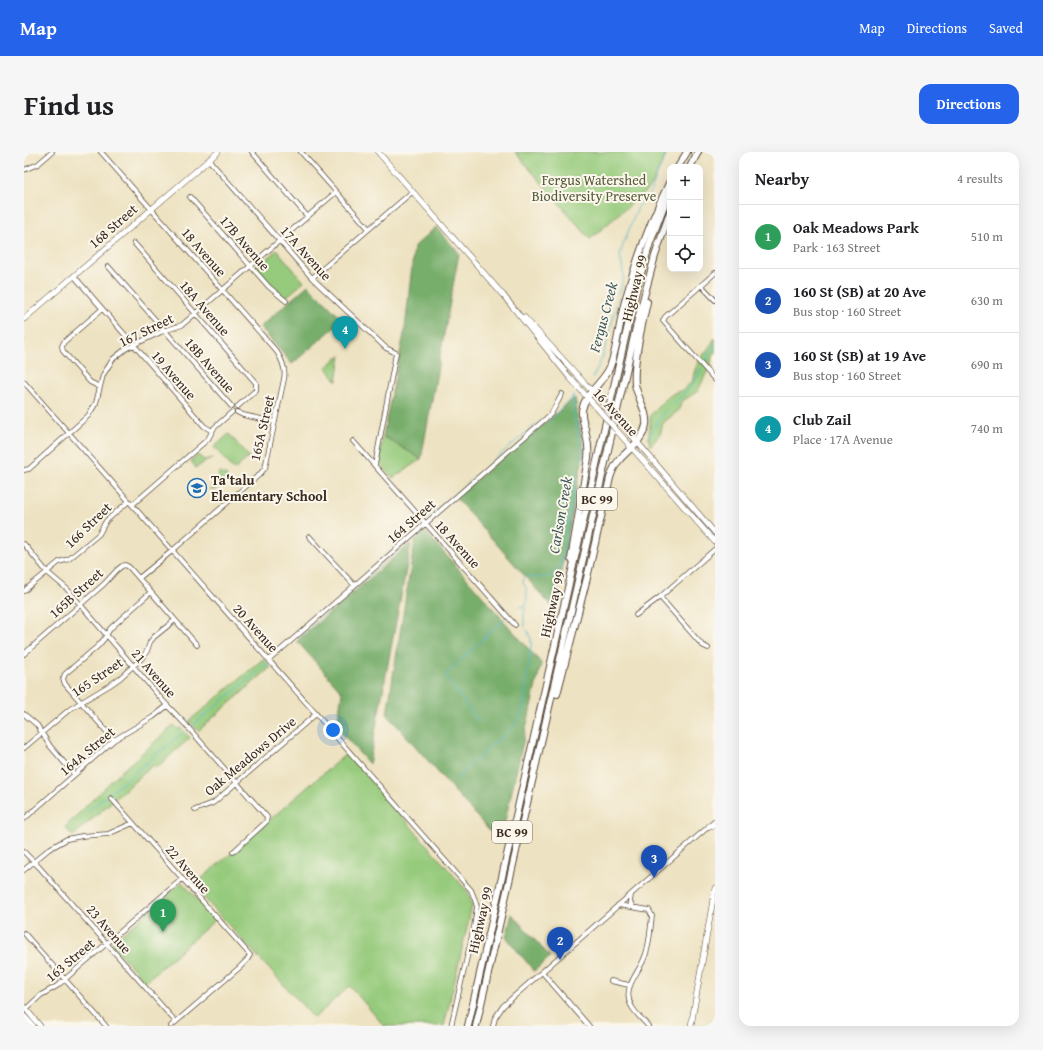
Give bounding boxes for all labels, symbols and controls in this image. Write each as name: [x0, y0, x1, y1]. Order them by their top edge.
text: Map: [20, 14, 57, 42]
text: Map: [859, 18, 885, 38]
text: Directions: [907, 18, 967, 38]
text: Saved: [989, 18, 1023, 38]
text: Find us: [24, 84, 114, 125]
button: Directions: [919, 84, 1019, 124]
map controls: [667, 164, 703, 272]
button: +: [667, 164, 703, 200]
text: Nearby: [755, 166, 809, 191]
text: 4 results: [957, 169, 1003, 188]
park label: Fergus Watershed Biodiversity Preserve: [532, 170, 657, 206]
street label: 168 Street: [84, 199, 142, 253]
button: −: [667, 200, 703, 236]
street label: 17B Avenue: [215, 211, 275, 275]
text: Oak Meadows Park: [793, 217, 919, 238]
street label: 17A Avenue: [276, 221, 336, 285]
street label: 18 Avenue: [177, 223, 231, 281]
text: 1: [765, 227, 771, 246]
text: 510 m: [971, 227, 1003, 246]
button: locate: [667, 236, 703, 272]
text: Park · 163 Street: [793, 238, 881, 257]
street label: Highway 99: [616, 252, 652, 323]
street label: 18A Avenue: [175, 276, 235, 341]
water label: Fergus Creek: [583, 279, 622, 355]
text: 160 St (SB) at 20 Ave: [793, 281, 926, 302]
text: 2: [765, 291, 771, 310]
text: 630 m: [971, 291, 1003, 310]
text: Bus stop · 160 Street: [793, 302, 901, 321]
street label: 167 Street: [115, 308, 177, 352]
pin: 4: [332, 316, 358, 349]
street label: 18B Avenue: [180, 333, 240, 397]
text: 160 St (SB) at 19 Ave: [793, 345, 926, 366]
street label: 19 Avenue: [147, 346, 201, 404]
text: 3: [765, 355, 771, 374]
text: 690 m: [971, 355, 1003, 374]
text: Bus stop · 160 Street: [793, 366, 901, 385]
street label: 16 Avenue: [589, 383, 644, 441]
street label: 165A Street: [245, 393, 279, 463]
text: Club Zail: [793, 409, 852, 430]
text: 4: [765, 419, 771, 438]
text: 740 m: [971, 419, 1003, 438]
text: Place · 17A Avenue: [793, 430, 893, 449]
place label: Ta'talu Elementary School: [211, 470, 328, 506]
water label: Carlson Creek: [543, 475, 577, 555]
school or university icon: Ta'talu Elementary School: [186, 477, 208, 499]
road number: BC 99: [577, 488, 617, 510]
street label: 164 Street: [382, 494, 440, 548]
street label: 166 Street: [60, 497, 116, 553]
street label: 18 Avenue: [431, 515, 486, 573]
street label: 165B Street: [45, 563, 107, 623]
street label: Highway 99: [535, 568, 569, 639]
street label: 20 Avenue: [229, 599, 284, 657]
street label: 21 Avenue: [127, 644, 181, 702]
street label: 165 Street: [67, 652, 127, 702]
street label: Oak Meadows Drive: [200, 711, 301, 800]
your location: [323, 720, 343, 740]
street label: 164A Street: [55, 722, 119, 780]
road number: BC 99: [492, 821, 532, 843]
street label: 22 Avenue: [161, 840, 215, 898]
pin: 3: [641, 845, 667, 878]
street label: Highway 99: [463, 884, 497, 955]
pin: 1: [150, 899, 176, 932]
street label: 23 Avenue: [82, 900, 136, 958]
pin: 2: [547, 927, 573, 960]
street label: 163 Street: [41, 933, 99, 987]

